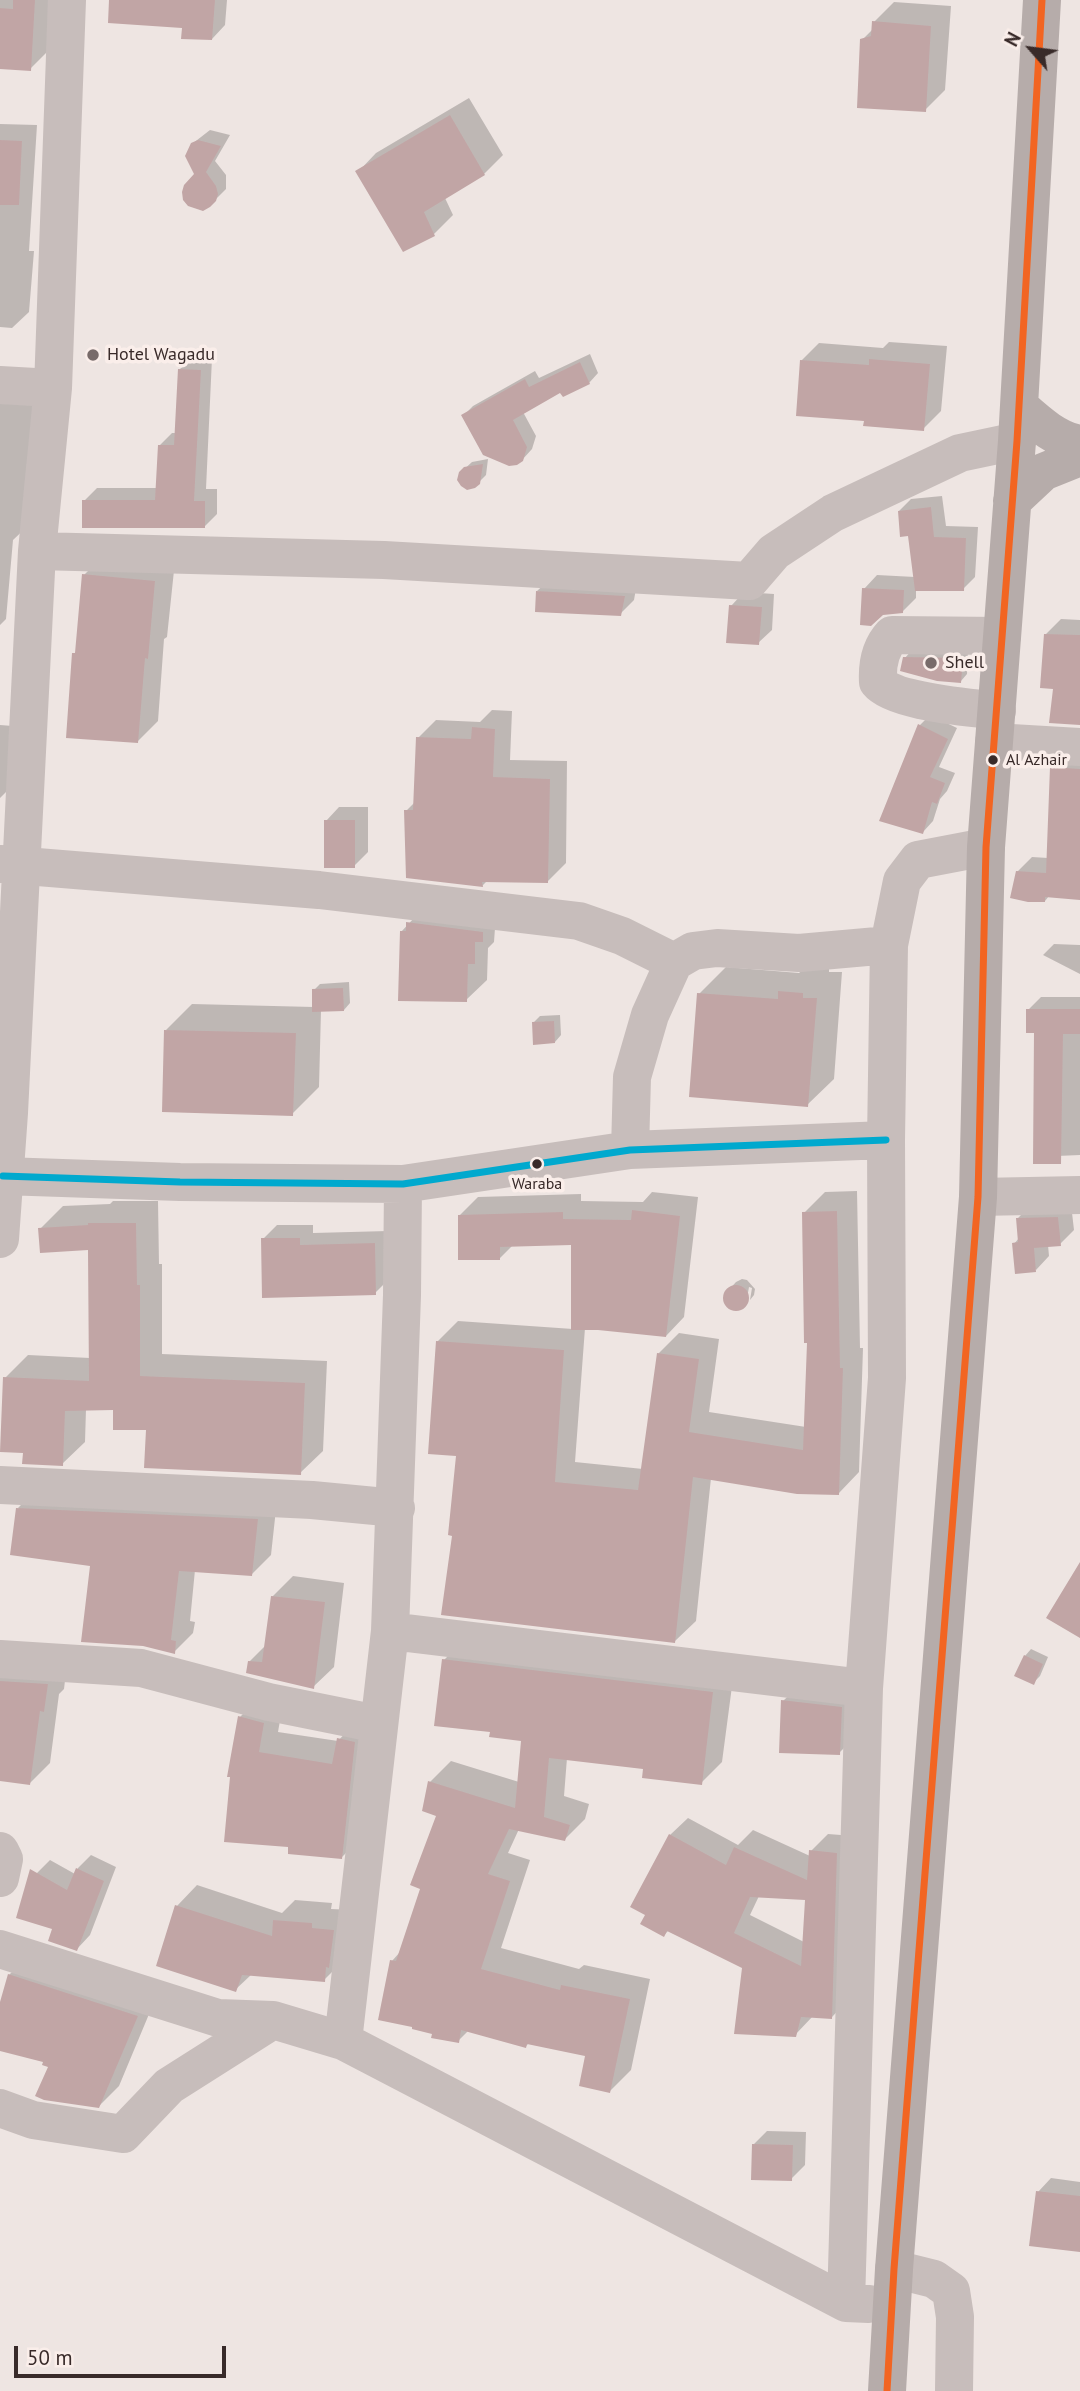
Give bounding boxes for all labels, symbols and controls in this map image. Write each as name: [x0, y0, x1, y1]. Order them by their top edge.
north arrow: [996, 14, 1066, 84]
text: N: [999, 28, 1026, 50]
place label: Hotel Wagadu: [107, 344, 215, 366]
marker: Hotel Wagadu: [85, 347, 101, 363]
place label: Shell: [945, 652, 984, 674]
marker: Shell: [923, 655, 939, 671]
place label: Al Azhair: [1006, 750, 1067, 770]
marker: Al Azhair: [986, 753, 1000, 767]
marker: Waraba: [530, 1157, 544, 1171]
place label: Waraba: [512, 1174, 562, 1194]
scale bar: [18, 2332, 229, 2376]
text: 50 m: [27, 2344, 73, 2371]

